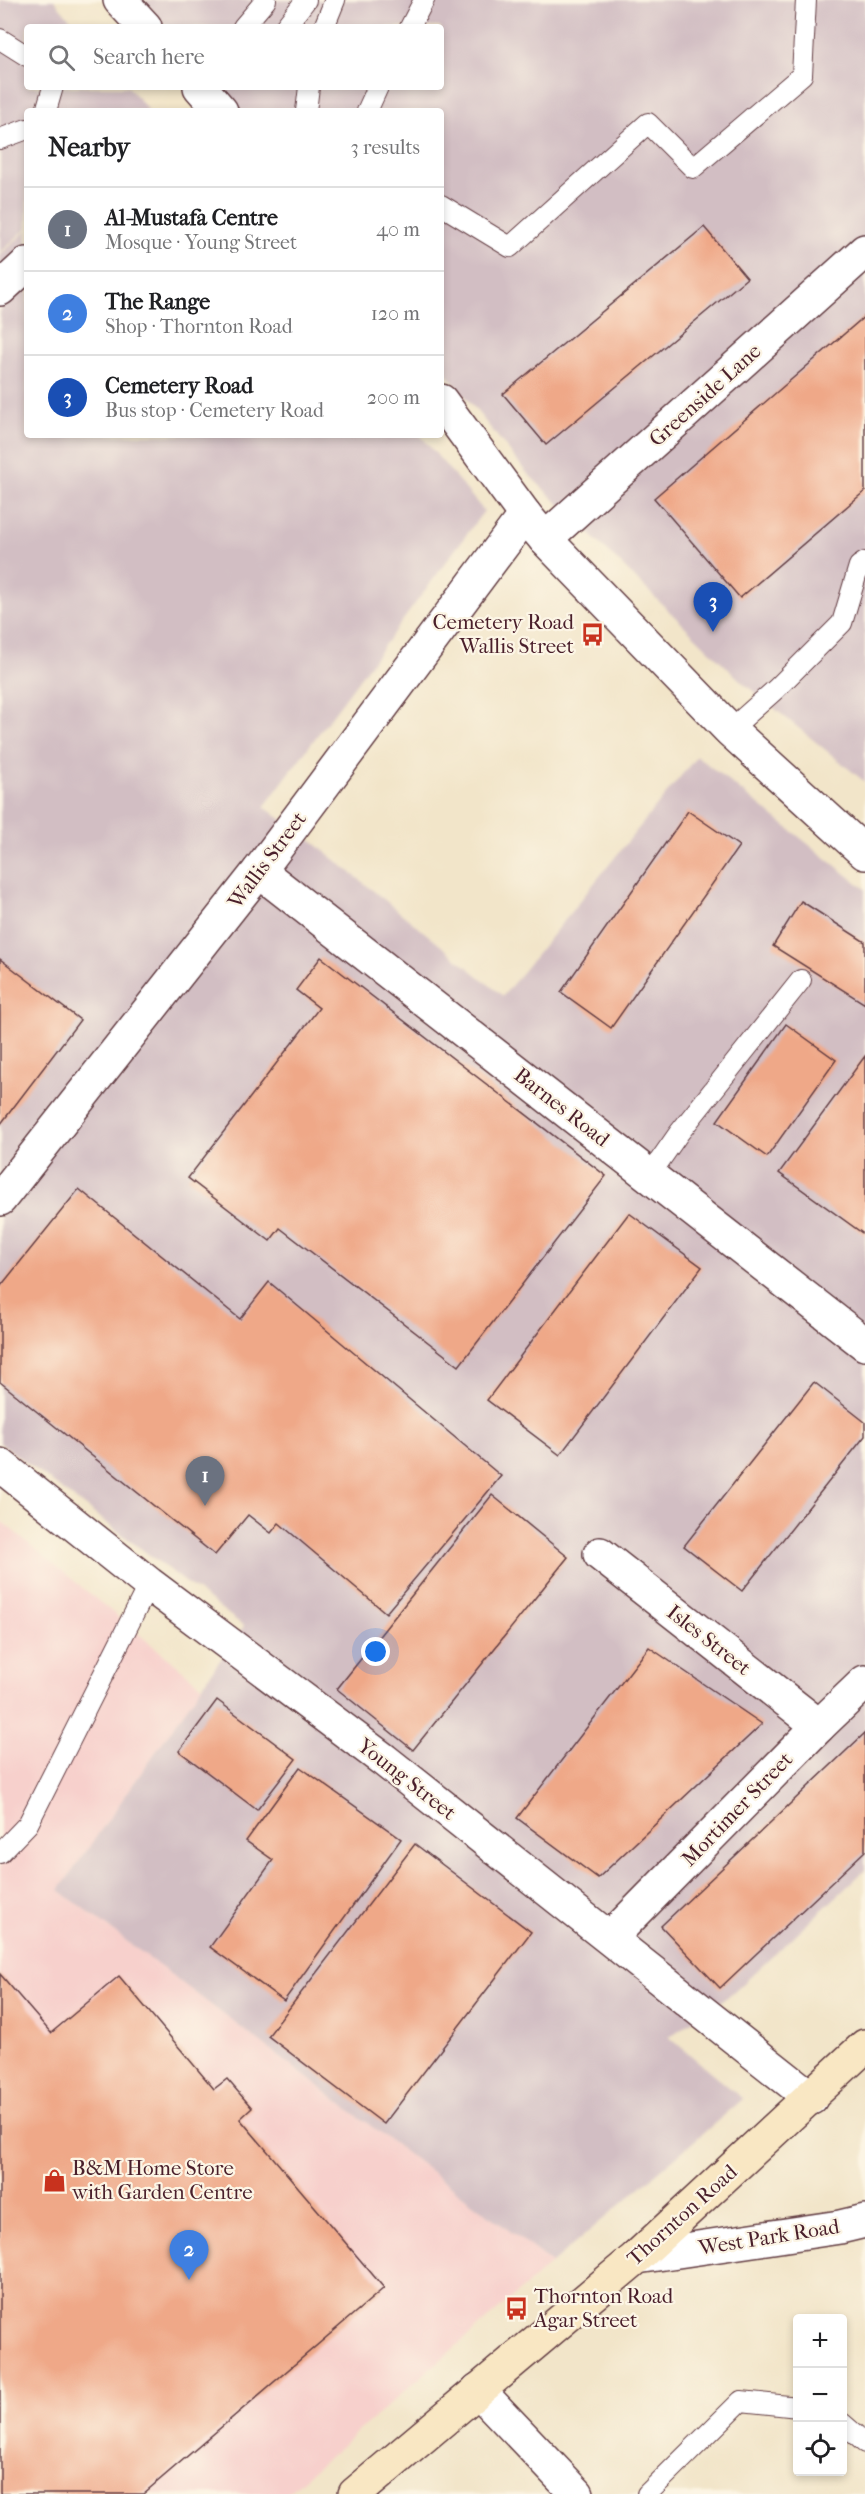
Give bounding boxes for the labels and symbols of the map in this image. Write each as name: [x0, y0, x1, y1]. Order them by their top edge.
street label: Greenside Lane: [644, 339, 766, 451]
pin: 3: [694, 582, 732, 632]
place label: Cemetery Road Wallis Street: [432, 610, 575, 658]
bus stop icon: Cemetery Road Wallis Street: [579, 621, 605, 647]
street label: Wallis Street: [222, 807, 311, 914]
street label: Barnes Road: [510, 1063, 615, 1152]
pin: 1: [186, 1456, 224, 1506]
street label: Isles Street: [662, 1600, 756, 1680]
your location: [361, 1637, 390, 1666]
street label: Young Street: [352, 1733, 461, 1825]
street label: Mortimer Street: [677, 1747, 798, 1871]
place label: B&M Home Store with Garden Centre: [71, 2156, 253, 2204]
street label: Thornton Road: [622, 2159, 742, 2270]
shop icon: B&M Home Store with Garden Centre: [41, 2167, 67, 2193]
street label: West Park Road: [696, 2214, 842, 2260]
pin: 2: [170, 2230, 208, 2280]
place label: Thornton Road Agar Street: [533, 2284, 674, 2332]
bus stop icon: Thornton Road Agar Street: [503, 2295, 529, 2321]

